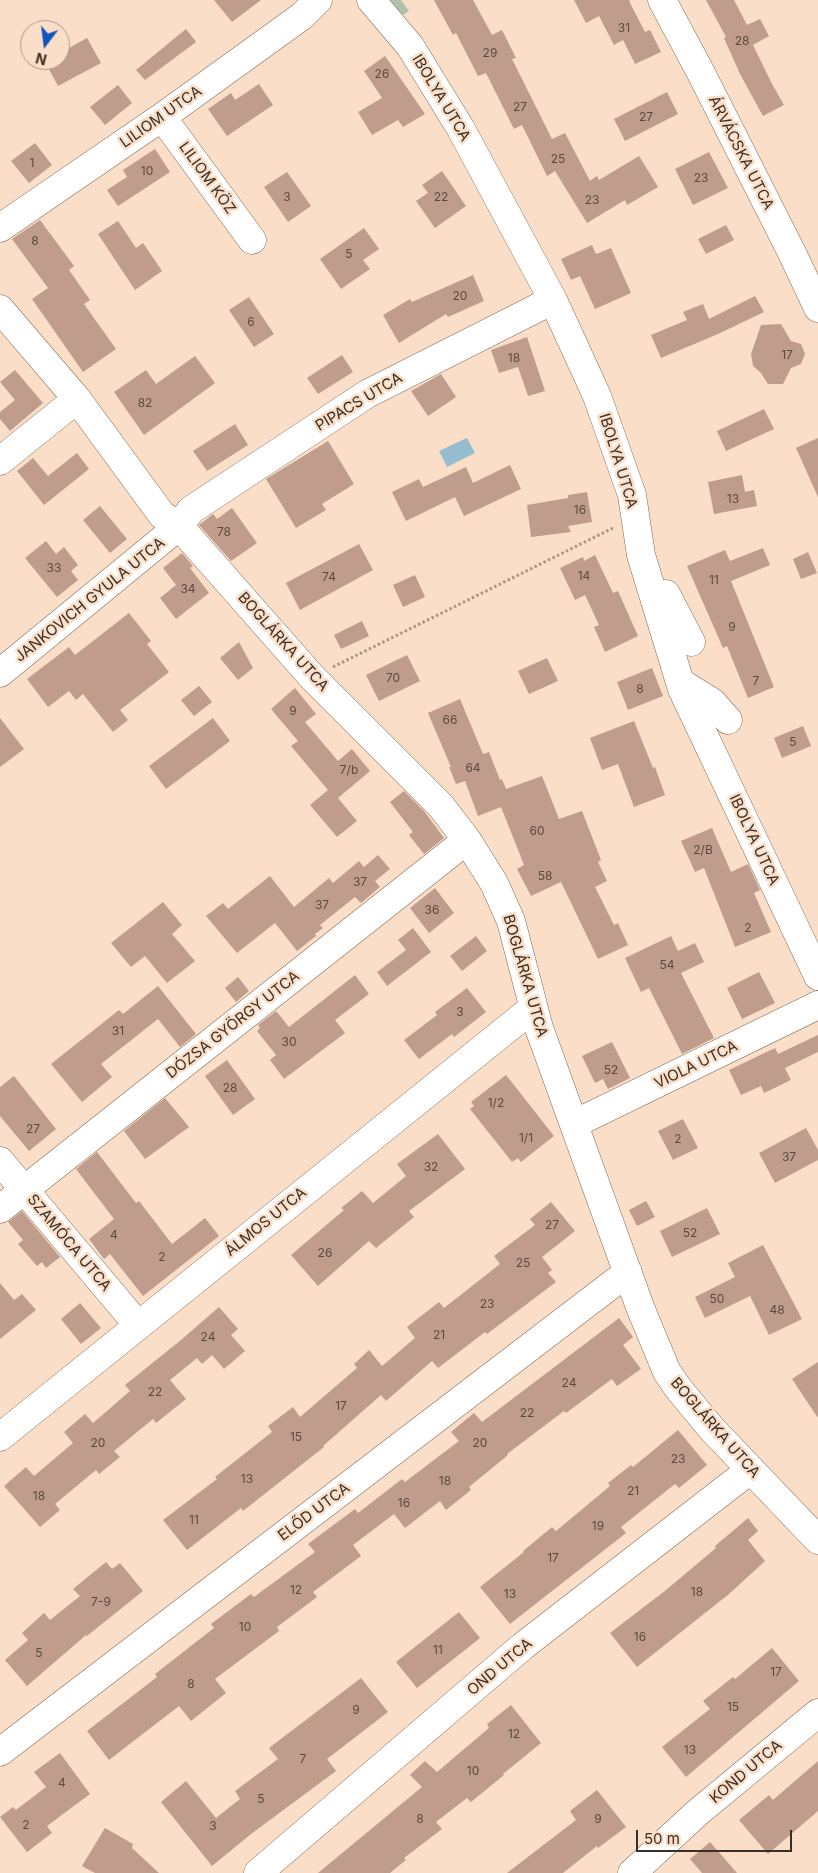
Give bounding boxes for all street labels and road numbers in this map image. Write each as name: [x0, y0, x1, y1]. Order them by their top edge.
street label: IBOLYA UTCA: [408, 51, 474, 145]
street label: LILIOM UTCA: [117, 82, 205, 152]
street label: ÁRVÁCSKA UTCA: [704, 93, 778, 213]
street label: LILIOM KÖZ: [175, 138, 239, 218]
street label: PIPACS UTCA: [312, 369, 406, 435]
street label: IBOLYA UTCA: [595, 411, 641, 511]
street label: JANKOVICH GYULA UTCA: [11, 534, 169, 666]
street label: BOGLÁRKA UTCA: [234, 589, 332, 695]
street label: IBOLYA UTCA: [725, 792, 783, 888]
street label: BOGLÁRKA UTCA: [499, 912, 551, 1040]
street label: DÓZSA GYÖRGY UTCA: [163, 967, 303, 1083]
street label: VIOLA UTCA: [651, 1037, 741, 1093]
street label: ÁLMOS UTCA: [222, 1184, 310, 1260]
street label: SZAMÓCA UTCA: [23, 1191, 115, 1295]
street label: BOGLÁRKA UTCA: [667, 1374, 763, 1482]
street label: ELŐD UTCA: [275, 1479, 353, 1545]
street label: OND UTCA: [464, 1635, 536, 1699]
street label: KOND UTCA: [706, 1737, 786, 1807]

